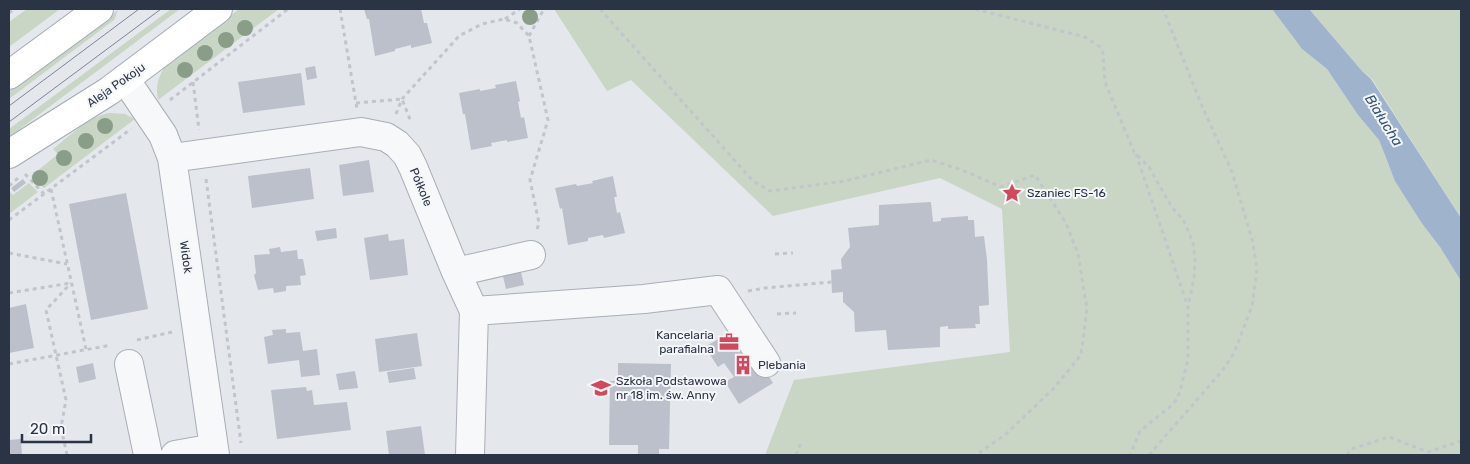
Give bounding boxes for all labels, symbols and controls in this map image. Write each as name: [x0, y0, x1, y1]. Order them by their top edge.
street label: Aleja Pokoju: [84, 60, 148, 110]
water label: Białucha: [1361, 91, 1406, 149]
street label: Półkole: [407, 166, 435, 209]
place icon: Szaniec FS-16: [1001, 182, 1023, 204]
place label: Szaniec FS-16: [1027, 186, 1106, 200]
street label: Widok: [177, 240, 195, 275]
place label: Kancelaria parafialna: [656, 328, 714, 356]
office icon: Kancelaria parafialna: [718, 331, 740, 353]
building icon: Plebania: [732, 354, 754, 376]
place label: Plebania: [758, 358, 806, 372]
place label: Szkoła Podstawowa nr 18 im. św. Anny: [616, 374, 727, 402]
school or university icon: Szkoła Podstawowa nr 18 im. św. Anny: [590, 377, 612, 399]
scale bar: [22, 412, 91, 444]
text: 20 m: [30, 420, 65, 438]

